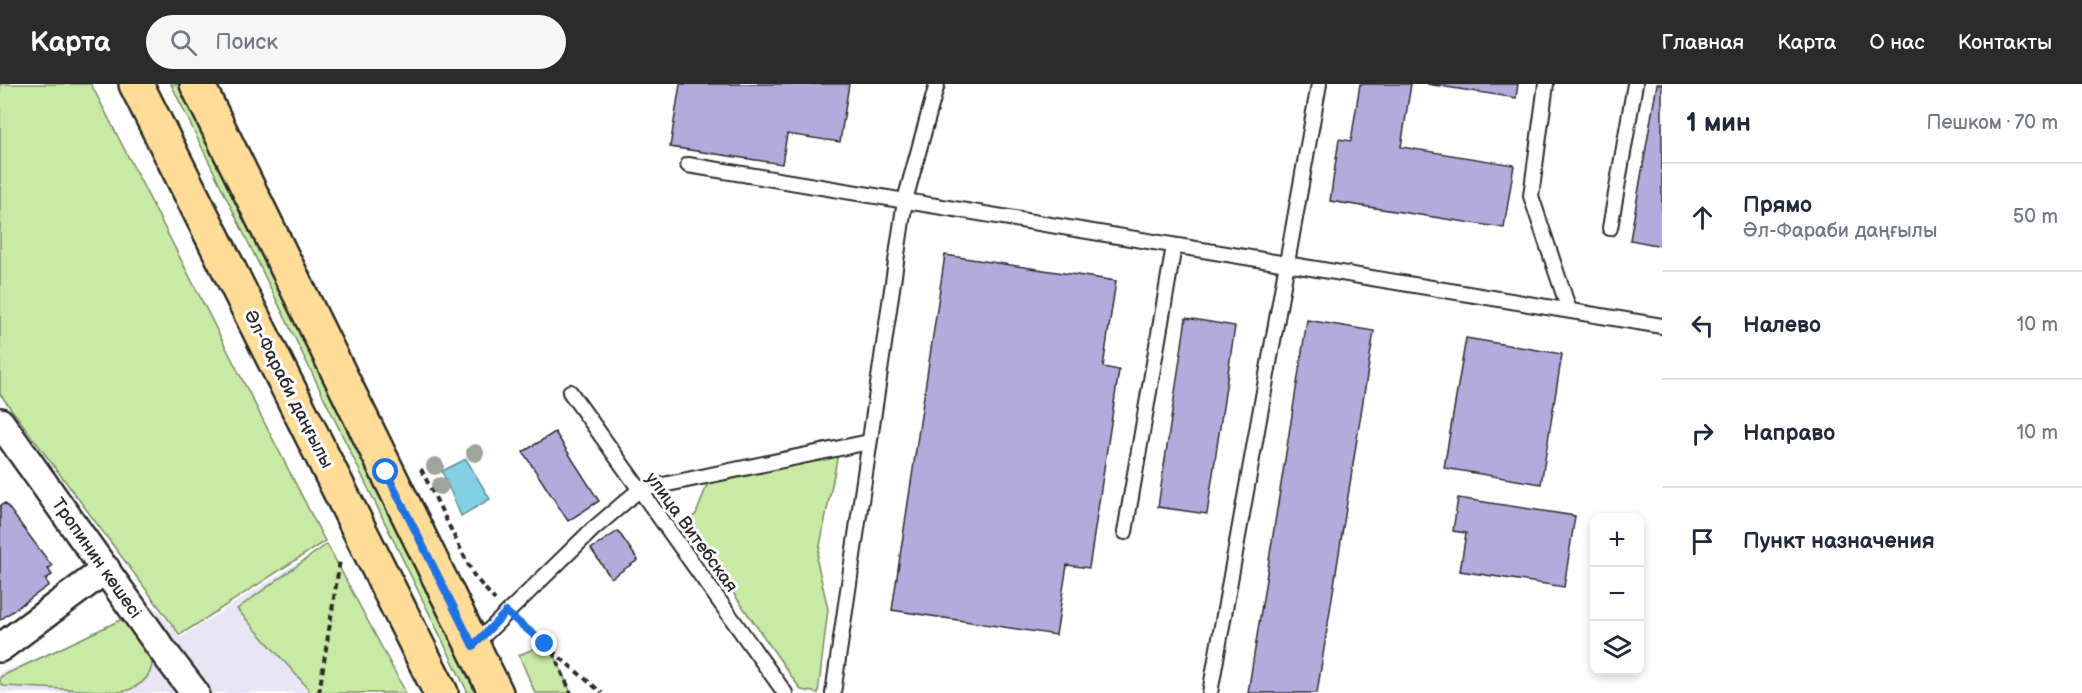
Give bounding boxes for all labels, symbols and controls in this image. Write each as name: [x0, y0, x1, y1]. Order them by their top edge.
search box: [146, 15, 566, 69]
text: Карта: [30, 26, 110, 59]
icon: search: [167, 26, 200, 59]
text: Поиск: [215, 29, 278, 56]
text: Главная: [1661, 30, 1744, 55]
text: Карта: [1777, 30, 1836, 55]
text: О нас: [1869, 30, 1925, 55]
text: Контакты: [1958, 30, 2052, 55]
text: 1 мин: [1686, 108, 1751, 139]
text: Пешком · 70 m: [1927, 111, 2058, 135]
text: Прямо: [1743, 192, 1812, 219]
icon: ahead: [1686, 201, 1719, 234]
text: 50 m: [2013, 205, 2058, 229]
text: Әл-Фараби даңғылы: [1743, 219, 1937, 243]
street label: Әл-Фараби даңғылы: [240, 307, 338, 472]
icon: left: [1686, 309, 1719, 342]
text: Налево: [1743, 312, 1821, 339]
text: 10 m: [2017, 313, 2058, 337]
icon: right: [1686, 417, 1719, 450]
text: Направо: [1743, 420, 1835, 447]
text: 10 m: [2017, 421, 2058, 445]
route start: [372, 458, 398, 484]
street label: улица Витебская: [641, 468, 742, 596]
street label: Тропинин көшесі: [47, 494, 146, 623]
map controls: [1590, 513, 1644, 675]
button: +: [1590, 513, 1644, 567]
icon: arrive: [1686, 525, 1719, 558]
text: Пункт назначения: [1743, 528, 1935, 555]
button: −: [1590, 567, 1644, 621]
button: layers: [1590, 621, 1644, 675]
route end: [531, 630, 557, 656]

